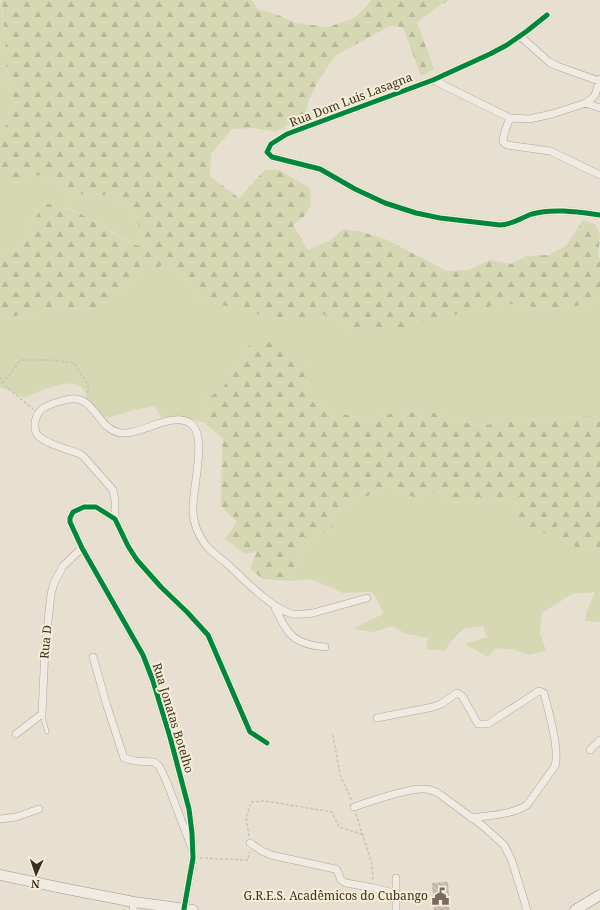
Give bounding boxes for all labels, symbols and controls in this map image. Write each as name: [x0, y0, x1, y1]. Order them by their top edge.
street label: Rua Dom Luis Lasagna: [287, 68, 415, 131]
street label: Rua D: [35, 624, 56, 660]
street label: Rua Jonatas Botelho: [149, 661, 198, 775]
north arrow: [16, 854, 56, 894]
text: N: [30, 877, 40, 892]
public building icon: G.R.E.S. Acadêmicos do Cubango: [431, 886, 451, 906]
place label: G.R.E.S. Acadêmicos do Cubango: [244, 887, 428, 904]

